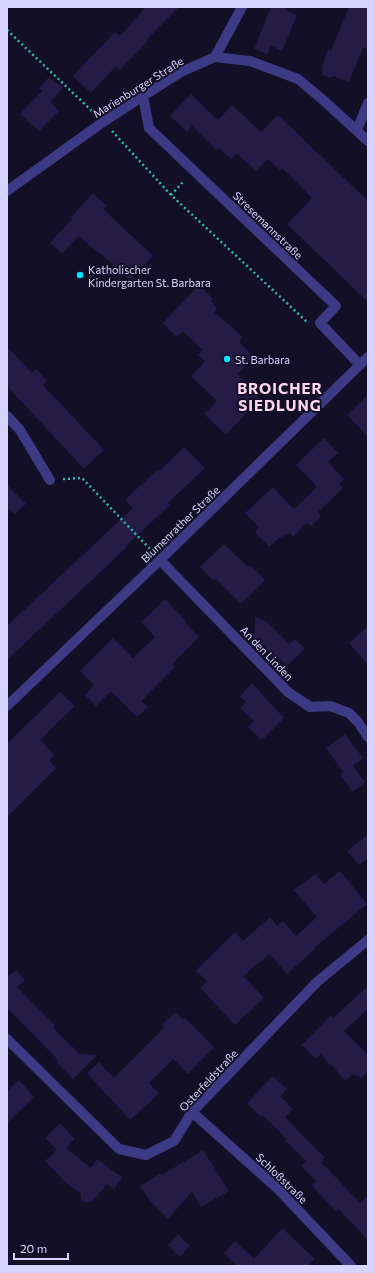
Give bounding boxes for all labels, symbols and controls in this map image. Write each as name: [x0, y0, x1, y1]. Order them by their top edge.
street label: Marienburger Straße: [90, 54, 186, 120]
street label: Stresemannstraße: [231, 189, 306, 262]
place label: Katholischer Kindergarten St. Barbara: [88, 263, 211, 289]
marker: Katholischer Kindergarten St. Barbara: [75, 270, 85, 280]
place label: St. Barbara: [235, 353, 290, 366]
marker: St. Barbara: [222, 354, 232, 364]
district label: BROICHER SIEDLUNG: [237, 379, 323, 414]
street label: Blumenrather Straße: [138, 483, 222, 565]
street label: An den Linden: [238, 623, 296, 683]
street label: Osterfeldstraße: [176, 1046, 240, 1114]
street label: Schloßstraße: [254, 1150, 310, 1206]
scale bar: [14, 1235, 68, 1261]
text: 20 m: [20, 1241, 47, 1255]

